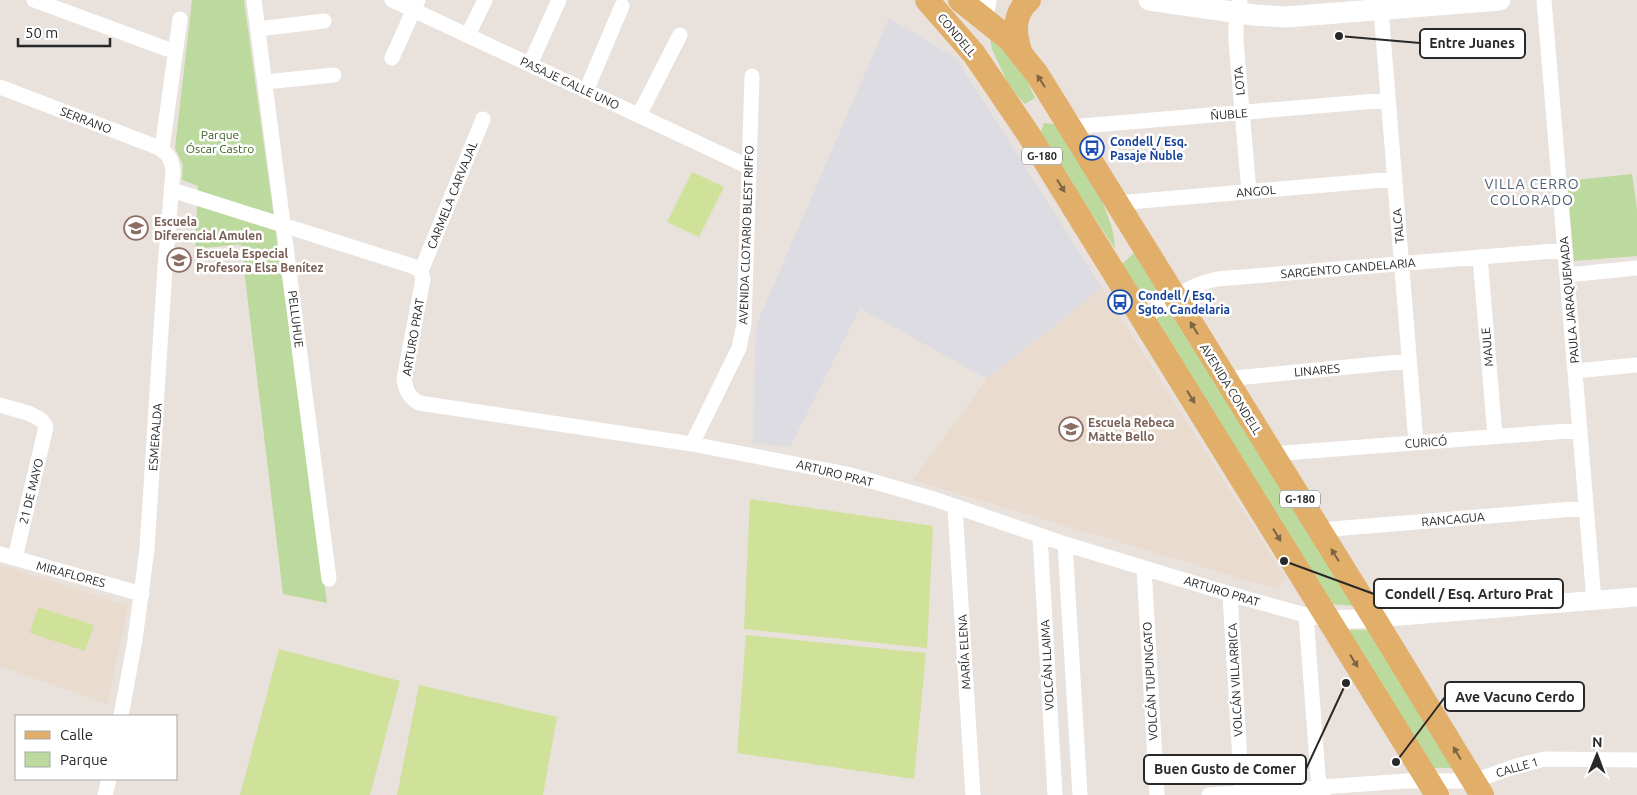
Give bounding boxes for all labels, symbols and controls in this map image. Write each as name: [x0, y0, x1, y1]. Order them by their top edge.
street label: CONDELL: [935, 11, 979, 59]
scale bar: [18, 15, 110, 47]
text: 50 m: [25, 24, 58, 41]
callout: Entre Juanes: [1420, 29, 1525, 58]
text: Entre Juanes: [1429, 35, 1515, 51]
street label: PASAJE CALLE UNO: [518, 54, 622, 112]
street label: LOTA: [1231, 66, 1247, 96]
one-way arrow: [1036, 74, 1046, 87]
street label: SERRANO: [58, 104, 114, 136]
street label: ÑUBLE: [1210, 106, 1248, 122]
park label: Parque Óscar Castro: [186, 128, 254, 155]
bus stop icon: Condell / Esq. Pasaje Ñuble: [1079, 135, 1105, 161]
place label: Condell / Esq. Pasaje Ñuble: [1110, 135, 1187, 162]
street label: CARMELA CARVAJAL: [424, 139, 480, 251]
street label: AVENIDA CLOTARIO BLEST RIFFO: [736, 145, 756, 325]
road number: G-180: [1022, 148, 1062, 164]
district label: VILLA CERRO COLORADO: [1484, 176, 1580, 208]
one-way arrow: [1056, 180, 1065, 193]
street label: ANGOL: [1236, 183, 1276, 199]
street label: TALCA: [1390, 208, 1406, 244]
school or university icon: Escuela Diferencial Amulen: [123, 215, 149, 241]
place label: Escuela Diferencial Amulen: [154, 215, 262, 242]
street label: PAULA JARAQUEMADA: [1557, 236, 1581, 364]
school or university icon: Escuela Especial Profesora Elsa Benítez: [166, 247, 192, 273]
place label: Escuela Especial Profesora Elsa Benítez: [196, 247, 323, 274]
street label: SARGENTO CANDELARIA: [1280, 256, 1416, 280]
bus stop icon: Condell / Esq. Sgto. Candelaria: [1107, 289, 1133, 315]
place label: Condell / Esq. Sgto. Candelaria: [1138, 289, 1230, 316]
street label: PELLUHUE: [286, 290, 306, 349]
street label: ARTURO PRAT: [400, 297, 426, 377]
one-way arrow: [1189, 322, 1198, 335]
street label: MAULE: [1479, 327, 1495, 367]
street label: AVENIDA CONDELL: [1198, 341, 1264, 437]
street label: LINARES: [1293, 362, 1341, 378]
one-way arrow: [1187, 390, 1196, 403]
street label: ESMERALDA: [146, 402, 164, 471]
school or university icon: Escuela Rebeca Matte Bello: [1058, 416, 1084, 442]
place label: Escuela Rebeca Matte Bello: [1088, 416, 1175, 443]
street label: CURICÓ: [1404, 434, 1448, 450]
street label: 21 DE MAYO: [17, 457, 45, 525]
street label: ARTURO PRAT: [795, 457, 875, 489]
road number: G-180: [1280, 490, 1320, 508]
street label: RANCAGUA: [1421, 510, 1485, 528]
one-way arrow: [1272, 528, 1281, 541]
one-way arrow: [1331, 549, 1340, 562]
street label: MIRAFLORES: [35, 559, 107, 589]
street label: ARTURO PRAT: [1183, 573, 1262, 609]
callout: Condell / Esq. Arturo Prat: [1374, 579, 1563, 608]
text: Condell / Esq. Arturo Prat: [1385, 586, 1553, 602]
street label: MARÍA ELENA: [956, 614, 972, 690]
street label: VOLCÁN LLAIMA: [1038, 619, 1056, 711]
street label: VOLCÁN TUPUNGATO: [1140, 621, 1160, 741]
street label: VOLCÁN VILLARRICA: [1226, 623, 1244, 737]
one-way arrow: [1350, 654, 1359, 668]
callout: Ave Vacuno Cerdo: [1445, 682, 1584, 711]
text: Ave Vacuno Cerdo: [1455, 689, 1575, 705]
legend: [15, 715, 178, 780]
text: Calle: [60, 726, 93, 743]
north arrow: [1572, 730, 1622, 780]
text: N: [1592, 734, 1603, 750]
one-way arrow: [1452, 747, 1462, 760]
text: Parque: [60, 751, 108, 768]
callout: Buen Gusto de Comer: [1144, 755, 1306, 784]
street label: CALLE 1: [1494, 755, 1540, 779]
text: Buen Gusto de Comer: [1154, 761, 1296, 777]

